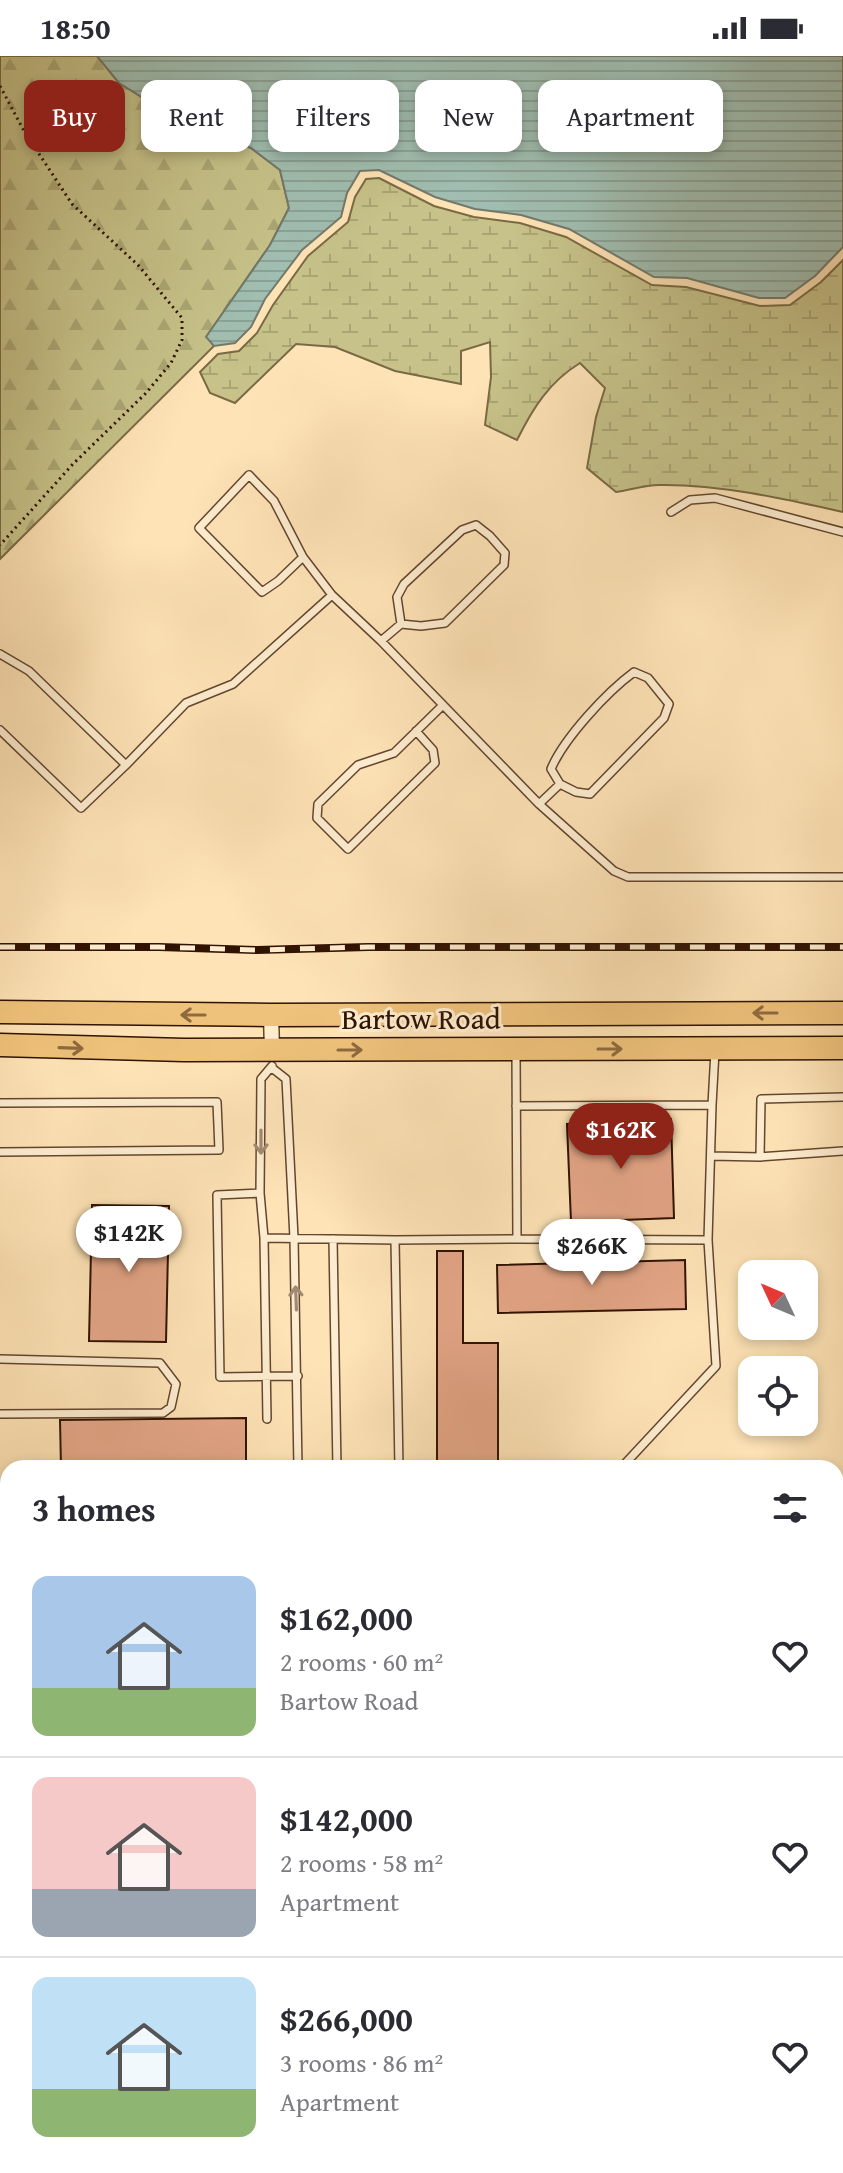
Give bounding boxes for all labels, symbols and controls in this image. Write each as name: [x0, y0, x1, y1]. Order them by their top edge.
text: 18:50: [40, 6, 111, 50]
chip: Buy: [24, 80, 125, 152]
chip: Rent: [141, 80, 252, 152]
chip: Filters: [268, 80, 399, 152]
chip: New: [415, 80, 522, 152]
chip: Apartment: [538, 80, 723, 152]
street label: Bartow Road: [341, 996, 501, 1040]
one-way arrow: [752, 1005, 779, 1021]
one-way arrow: [180, 1007, 207, 1023]
one-way arrow: [57, 1040, 84, 1055]
one-way arrow: [596, 1041, 623, 1057]
one-way arrow: [336, 1042, 363, 1058]
pin: $162K: [565, 1103, 677, 1171]
text: $162K: [586, 1109, 656, 1148]
one-way arrow: [253, 1128, 269, 1155]
pin: $142K: [73, 1206, 185, 1274]
text: $142K: [94, 1212, 164, 1251]
pin: $266K: [536, 1219, 648, 1287]
text: $266K: [557, 1225, 627, 1264]
north arrow: [738, 1260, 818, 1340]
map controls: [738, 1260, 818, 1436]
one-way arrow: [288, 1285, 304, 1312]
button: locate: [738, 1356, 818, 1436]
text: 3 homes: [32, 1484, 156, 1533]
icon: filters: [768, 1486, 812, 1530]
text: $162,000: [280, 1593, 413, 1642]
icon: home: [96, 1608, 192, 1704]
icon: heart: [768, 1634, 812, 1678]
text: 2 rooms · 60 m²: [280, 1642, 443, 1681]
text: Bartow Road: [280, 1681, 418, 1720]
text: $142,000: [280, 1794, 413, 1843]
icon: home: [96, 1809, 192, 1905]
icon: heart: [768, 1835, 812, 1879]
text: 2 rooms · 58 m²: [280, 1843, 443, 1882]
text: Apartment: [280, 1882, 399, 1921]
text: $266,000: [280, 1994, 413, 2043]
icon: home: [96, 2009, 192, 2105]
icon: heart: [768, 2035, 812, 2079]
text: 3 rooms · 86 m²: [280, 2043, 443, 2082]
text: Apartment: [280, 2082, 399, 2121]

